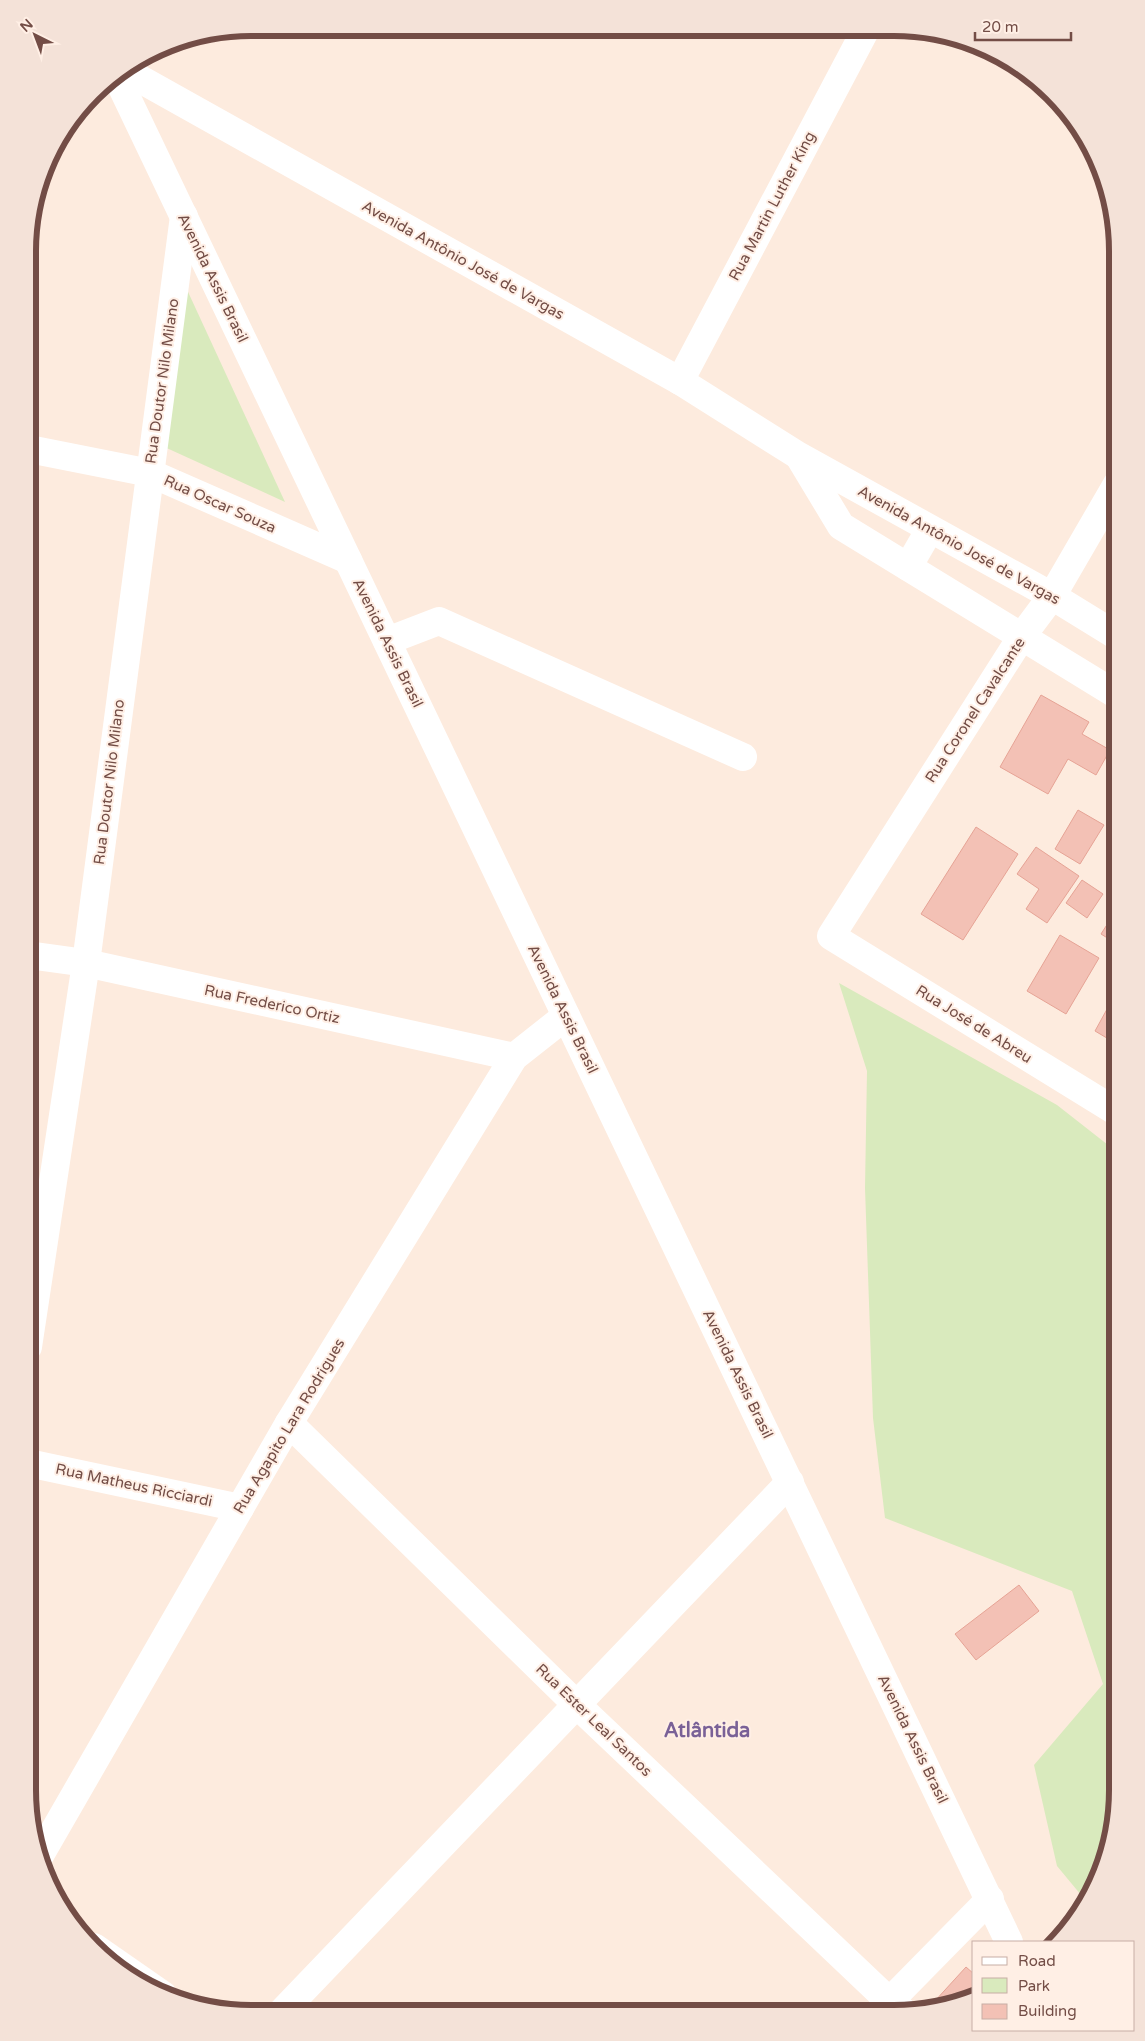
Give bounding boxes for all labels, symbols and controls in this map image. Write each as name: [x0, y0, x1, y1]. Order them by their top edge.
north arrow: [10, 10, 60, 60]
scale bar: [975, 10, 1071, 42]
text: N: [17, 16, 37, 36]
text: 20 m: [982, 18, 1019, 36]
street label: Rua Martin Luther King: [725, 128, 819, 284]
street label: Avenida Antônio José de Vargas: [359, 197, 567, 323]
street label: Avenida Assis Brasil: [174, 211, 252, 345]
street label: Rua Doutor Nilo Milano: [141, 297, 183, 465]
street label: Rua Oscar Souza: [161, 471, 279, 537]
street label: Avenida Antônio José de Vargas: [855, 482, 1063, 608]
street label: Avenida Assis Brasil: [349, 576, 427, 710]
street label: Rua Coronel Cavalcante: [921, 634, 1029, 786]
street label: Rua Doutor Nilo Milano: [90, 698, 128, 866]
street label: Avenida Assis Brasil: [524, 942, 602, 1076]
street label: Rua Frederico Ortiz: [203, 981, 341, 1027]
street label: Rua José de Abreu: [913, 981, 1035, 1067]
street label: Avenida Assis Brasil: [699, 1307, 777, 1441]
street label: Rua Agapito Lara Rodrigues: [230, 1335, 348, 1517]
street label: Rua Matheus Ricciardi: [54, 1460, 214, 1510]
street label: Rua Ester Leal Santos: [532, 1660, 656, 1780]
street label: Avenida Assis Brasil: [874, 1672, 952, 1806]
district label: Atlântida: [664, 1719, 750, 1743]
legend: [972, 1941, 1135, 2031]
text: Road: [1018, 1952, 1056, 1970]
text: Park: [1018, 1977, 1050, 1995]
text: Building: [1018, 2002, 1077, 2020]

